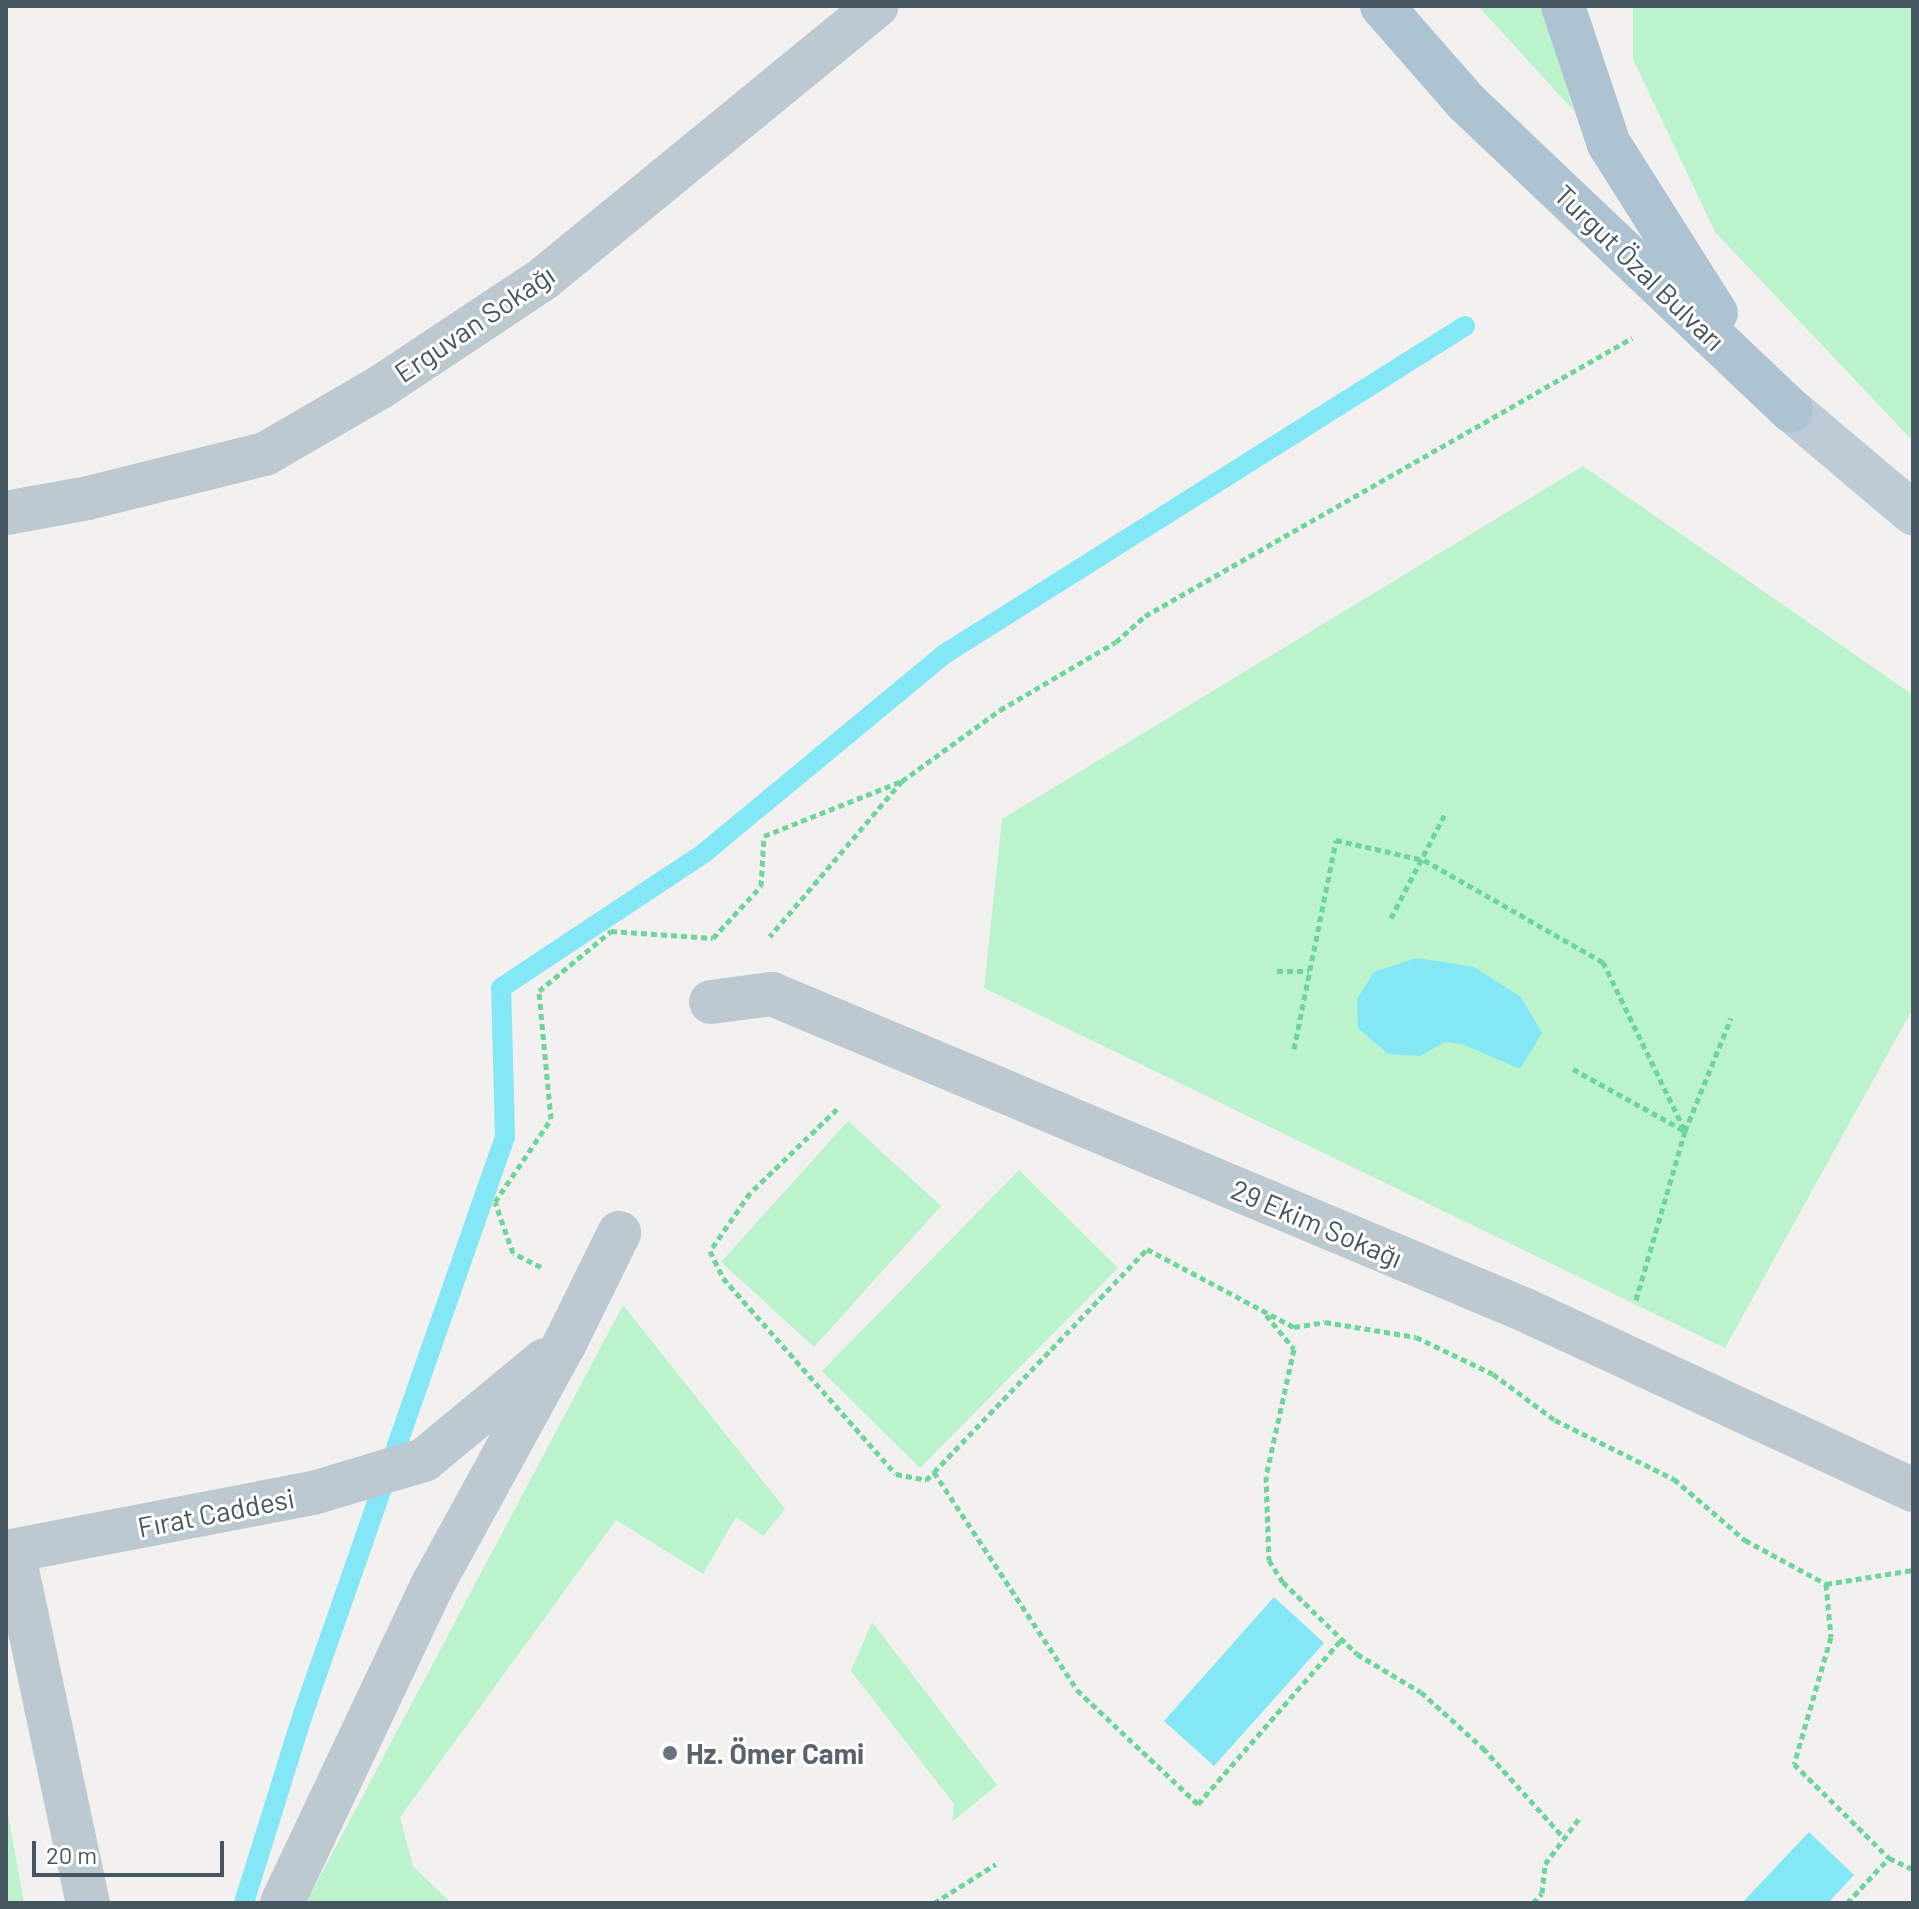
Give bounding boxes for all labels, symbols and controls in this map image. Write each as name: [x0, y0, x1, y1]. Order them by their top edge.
street label: Turgut Özal Bulvarı: [1548, 177, 1732, 357]
street label: Erguvan Sokağı: [388, 257, 560, 389]
street label: 29 Ekim Sokağı: [1226, 1172, 1408, 1274]
street label: Fırat Caddesi: [135, 1480, 297, 1544]
place label: Hz. Ömer Cami: [686, 1736, 864, 1770]
marker: Hz. Ömer Cami: [661, 1744, 679, 1762]
scale bar: [36, 1825, 228, 1875]
text: 20 m: [46, 1840, 97, 1869]

